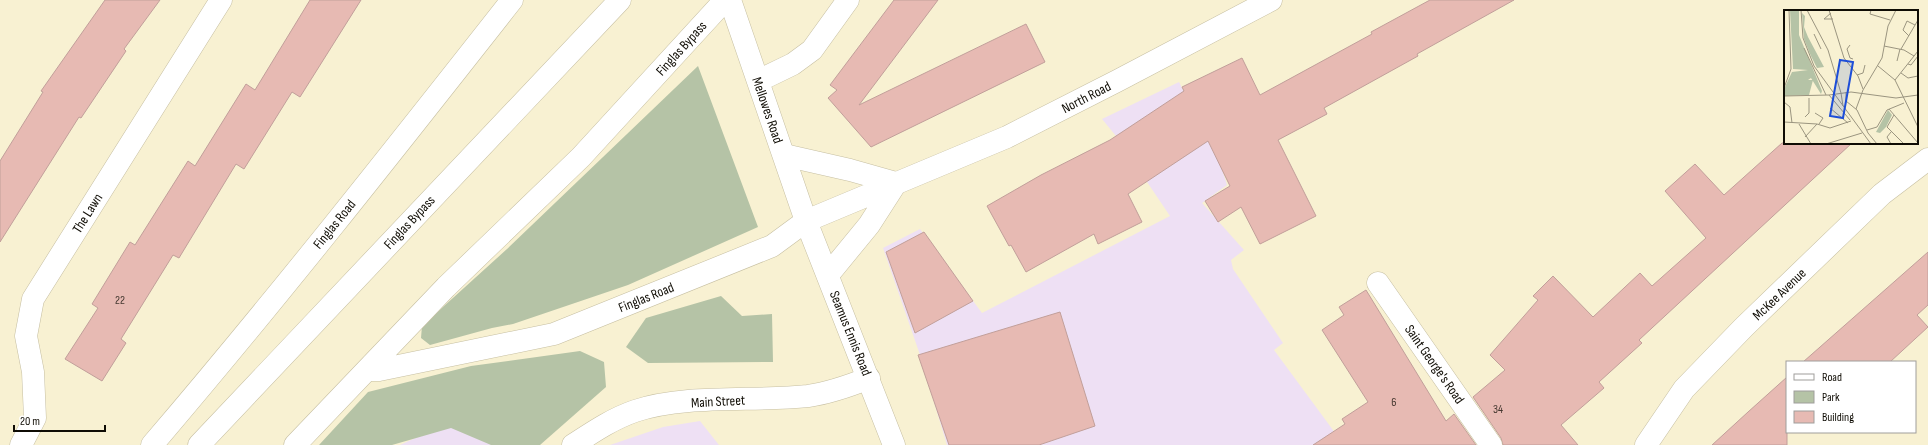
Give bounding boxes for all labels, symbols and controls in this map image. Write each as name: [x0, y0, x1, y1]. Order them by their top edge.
inset map: [1784, 10, 1918, 144]
street label: Finglas Bypass: [652, 18, 710, 79]
street label: Mellowes Road: [748, 75, 787, 146]
street label: North Road: [1059, 78, 1114, 117]
street label: The Lawn: [69, 190, 106, 236]
street label: Finglas Bypass: [380, 192, 439, 253]
street label: Finglas Road: [309, 196, 359, 252]
street label: McKee Avenue: [1749, 265, 1810, 324]
street label: Finglas Road: [616, 279, 677, 316]
street label: Seamus Ennis Road: [826, 288, 875, 378]
house number: 22: [115, 293, 125, 308]
street label: Saint George's Road: [1401, 321, 1468, 407]
legend: [1786, 361, 1916, 433]
text: Road: [1822, 370, 1842, 385]
text: Park: [1822, 390, 1840, 405]
street label: Main Street: [691, 392, 745, 411]
house number: 6: [1391, 395, 1397, 410]
house number: 34: [1493, 402, 1503, 417]
scale bar: [14, 407, 105, 433]
text: Building: [1822, 410, 1854, 425]
text: 20 m: [20, 414, 40, 429]

